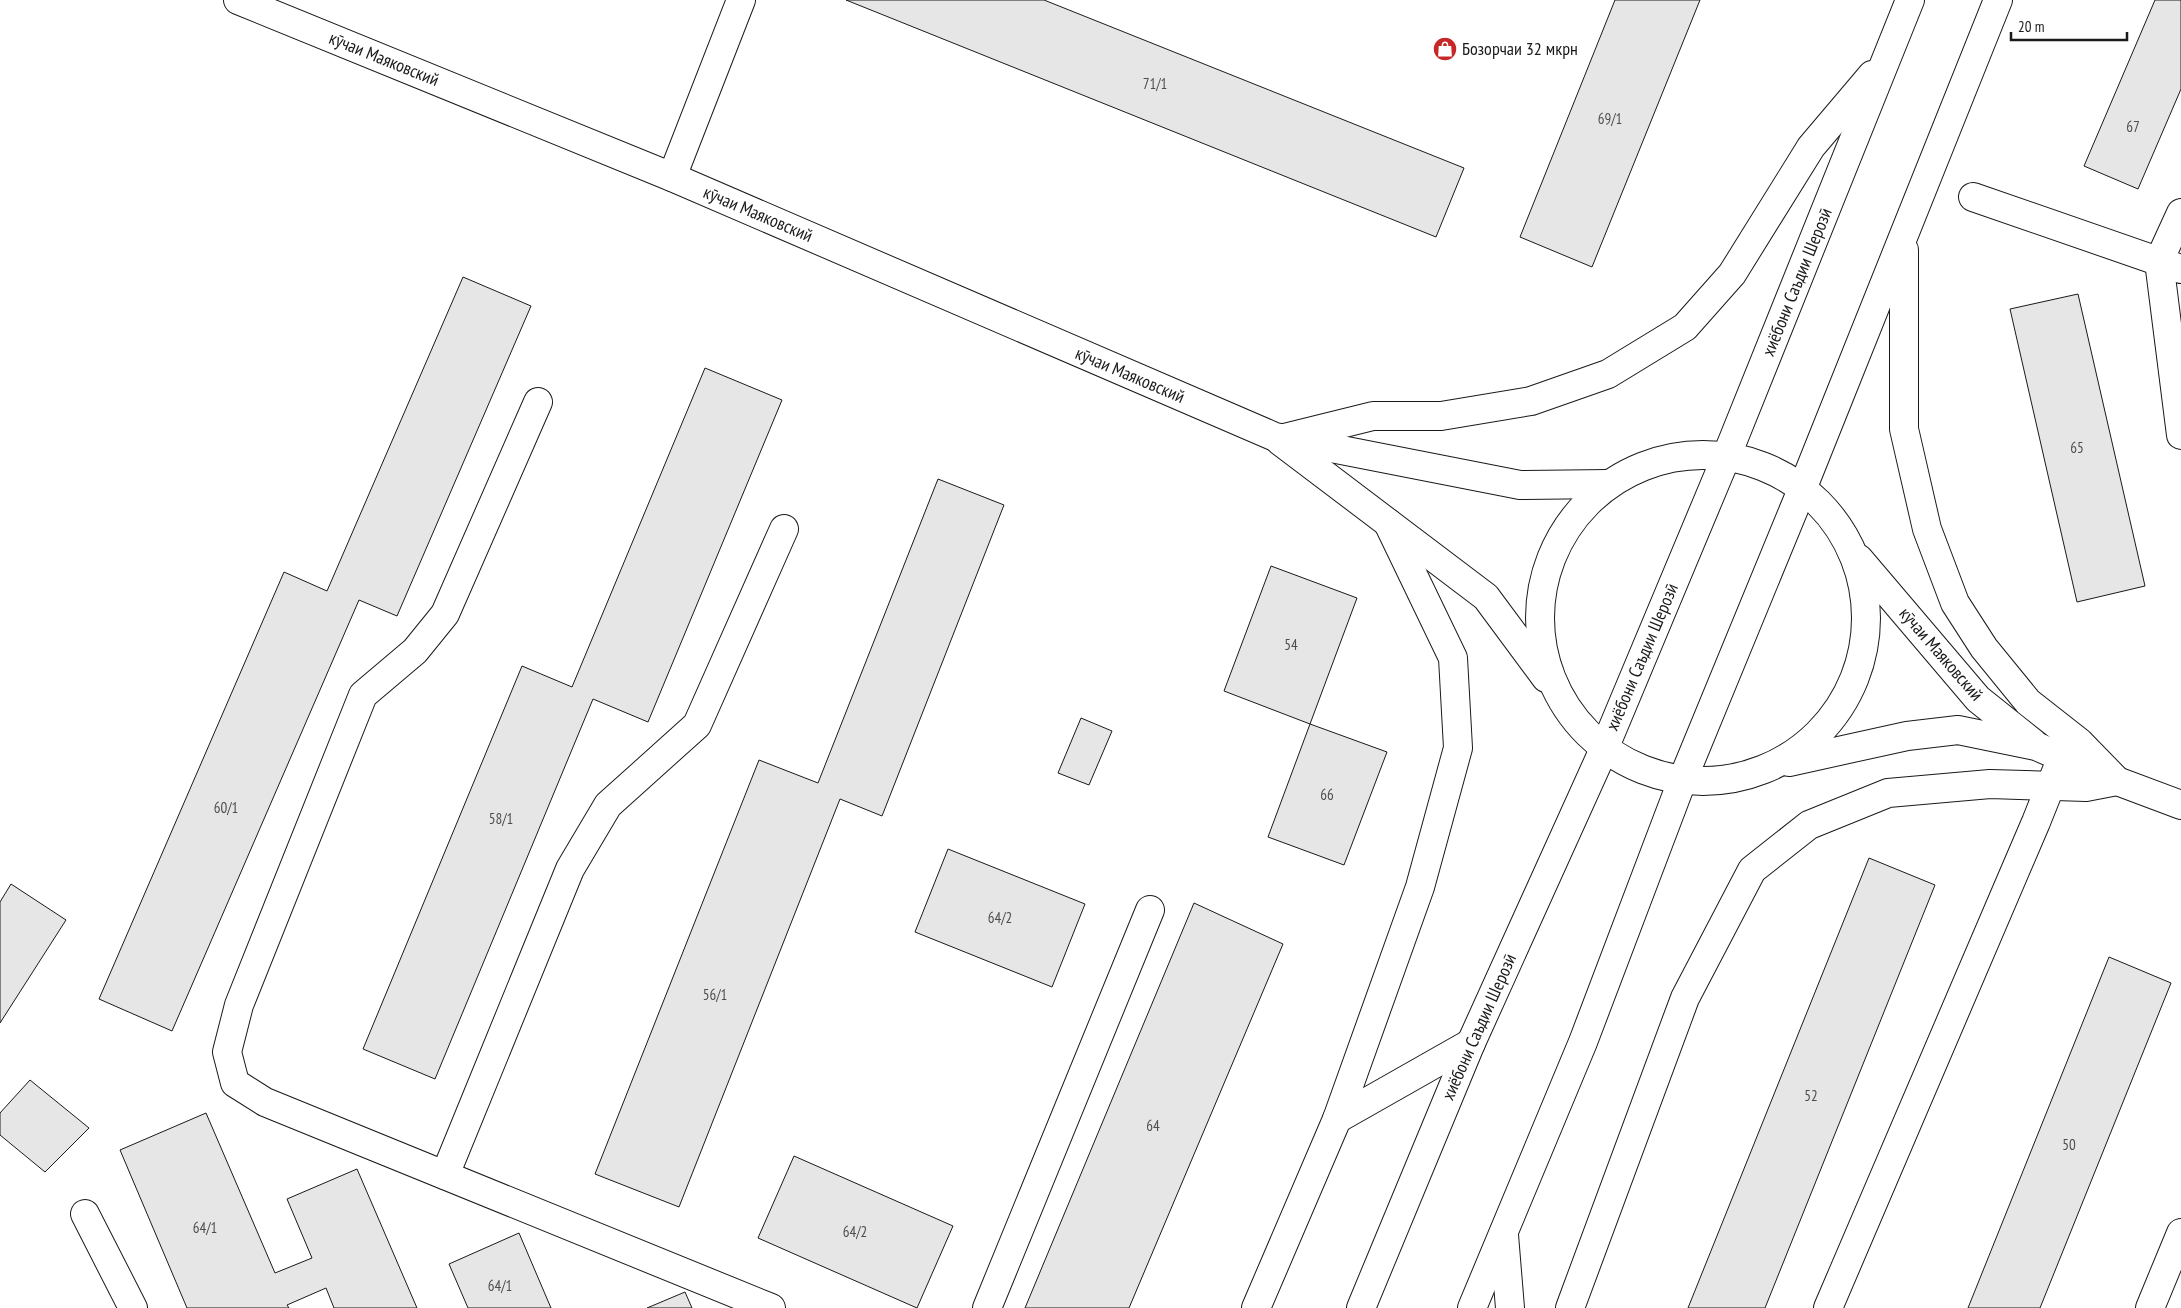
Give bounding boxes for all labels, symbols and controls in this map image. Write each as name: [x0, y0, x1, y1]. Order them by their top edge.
scale bar: [2011, 10, 2127, 42]
text: 20 m: [2018, 17, 2044, 36]
street label: кӯчаи Маяковский: [326, 26, 442, 91]
shop icon: Бозорчаи 32 мкрн: [1432, 36, 1458, 62]
place label: Бозорчаи 32 мкрн: [1462, 37, 1578, 60]
house number: 71/1: [1143, 74, 1167, 93]
house number: 69/1: [1598, 109, 1622, 128]
house number: 67: [2126, 117, 2140, 136]
street label: кӯчаи Маяковский: [700, 180, 816, 247]
street label: хиёбони Саъдии Шерозӣ: [1756, 204, 1837, 359]
street label: кӯчаи Маяковский: [1072, 341, 1188, 408]
house number: 65: [2070, 438, 2084, 457]
street label: хиёбони Саъдии Шерозӣ: [1600, 580, 1683, 734]
street label: кӯчаи Маяковский: [1894, 602, 1988, 705]
house number: 54: [1284, 635, 1298, 654]
house number: 66: [1320, 785, 1334, 804]
house number: 60/1: [214, 798, 238, 817]
house number: 58/1: [489, 809, 513, 828]
house number: 64/2: [988, 908, 1012, 927]
street label: хиёбони Саъдии Шерозӣ: [1436, 950, 1521, 1104]
house number: 56/1: [703, 985, 727, 1004]
house number: 52: [1804, 1086, 1818, 1105]
house number: 64: [1146, 1116, 1160, 1135]
house number: 50: [2062, 1135, 2076, 1154]
house number: 64/1: [193, 1218, 217, 1237]
house number: 64/2: [843, 1222, 867, 1241]
house number: 64/1: [488, 1276, 512, 1295]

